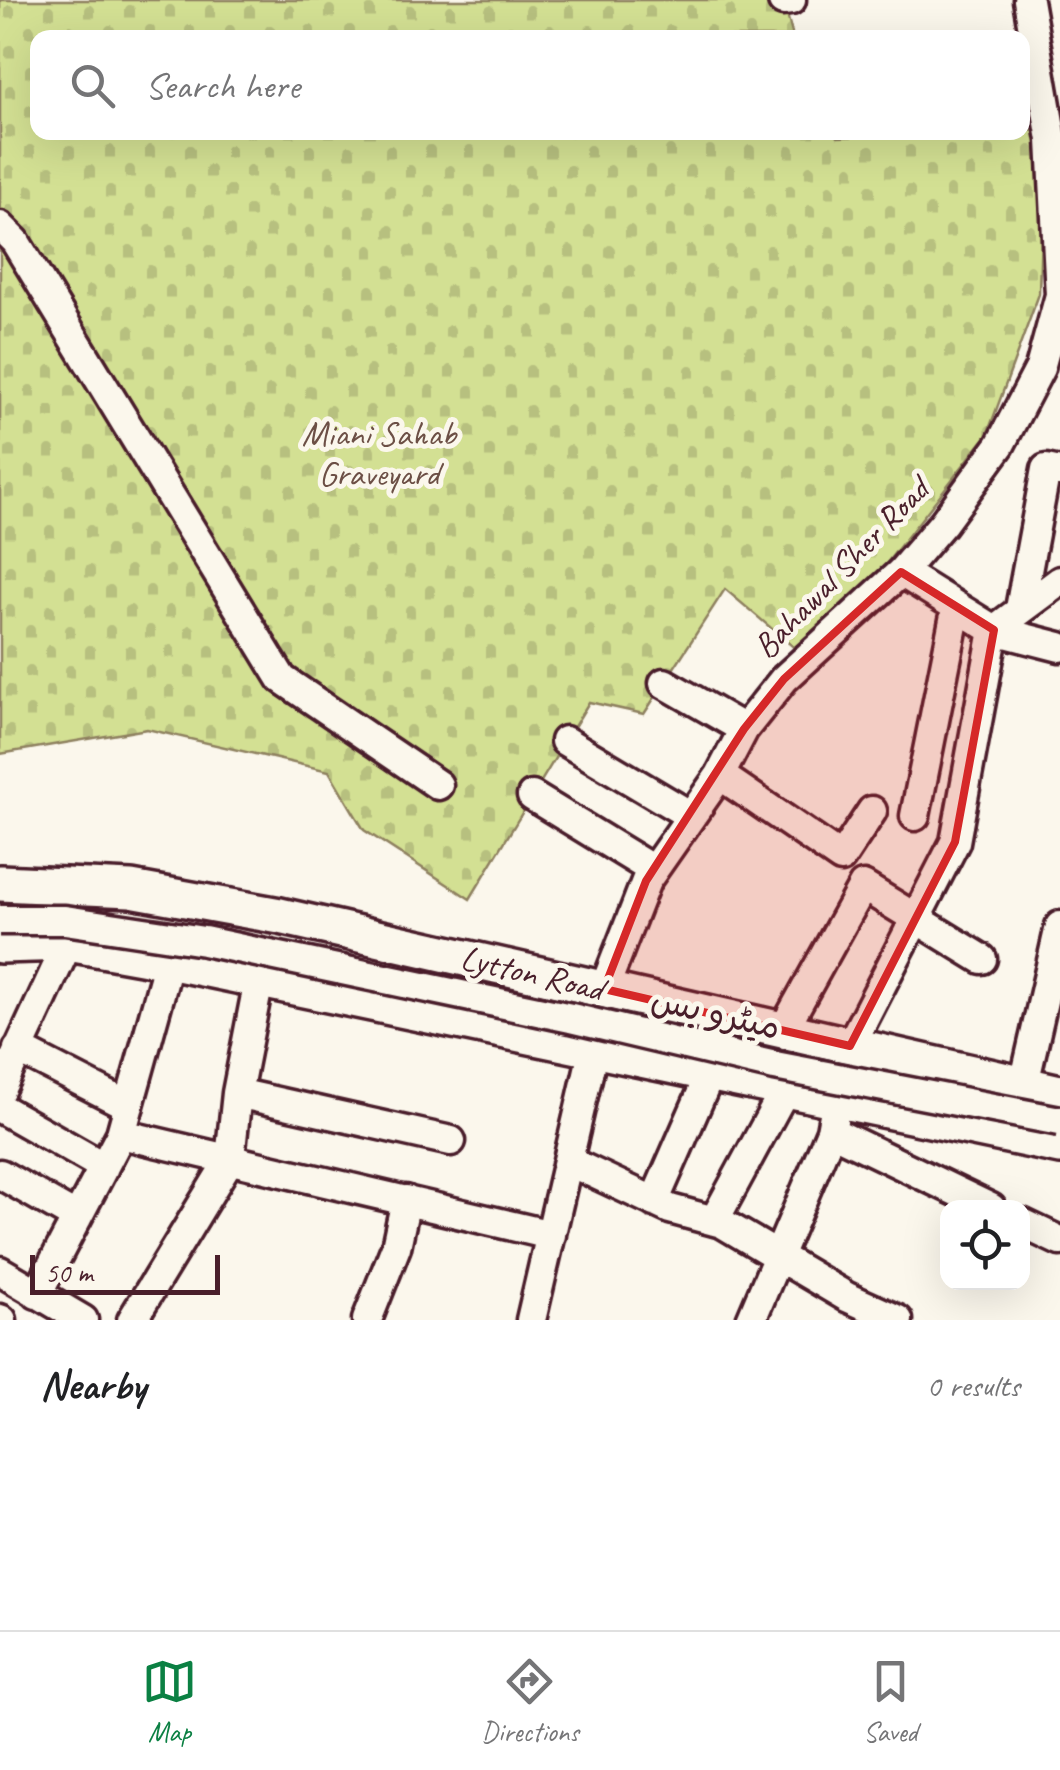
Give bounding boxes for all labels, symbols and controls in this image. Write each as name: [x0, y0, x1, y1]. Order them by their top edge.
search box: [30, 30, 1030, 140]
icon: search: [65, 58, 120, 113]
text: Search here: [145, 62, 300, 109]
park label: Miani Sahab Graveyard: [302, 411, 458, 496]
street label: Bahawal Sher Road: [743, 464, 942, 668]
street label: Lytton Road: [456, 935, 613, 1012]
street label: میٹرو بس: [647, 976, 785, 1050]
map controls: [940, 1200, 1030, 1290]
button: locate: [940, 1200, 1030, 1290]
scale bar: [30, 1250, 220, 1294]
text: 50 m: [45, 1255, 93, 1290]
text: Nearby: [40, 1359, 146, 1412]
text: 0 results: [926, 1365, 1020, 1406]
tab: Map: [142, 1654, 197, 1749]
tab: Directions: [481, 1654, 579, 1749]
tab: Saved: [863, 1654, 918, 1749]

